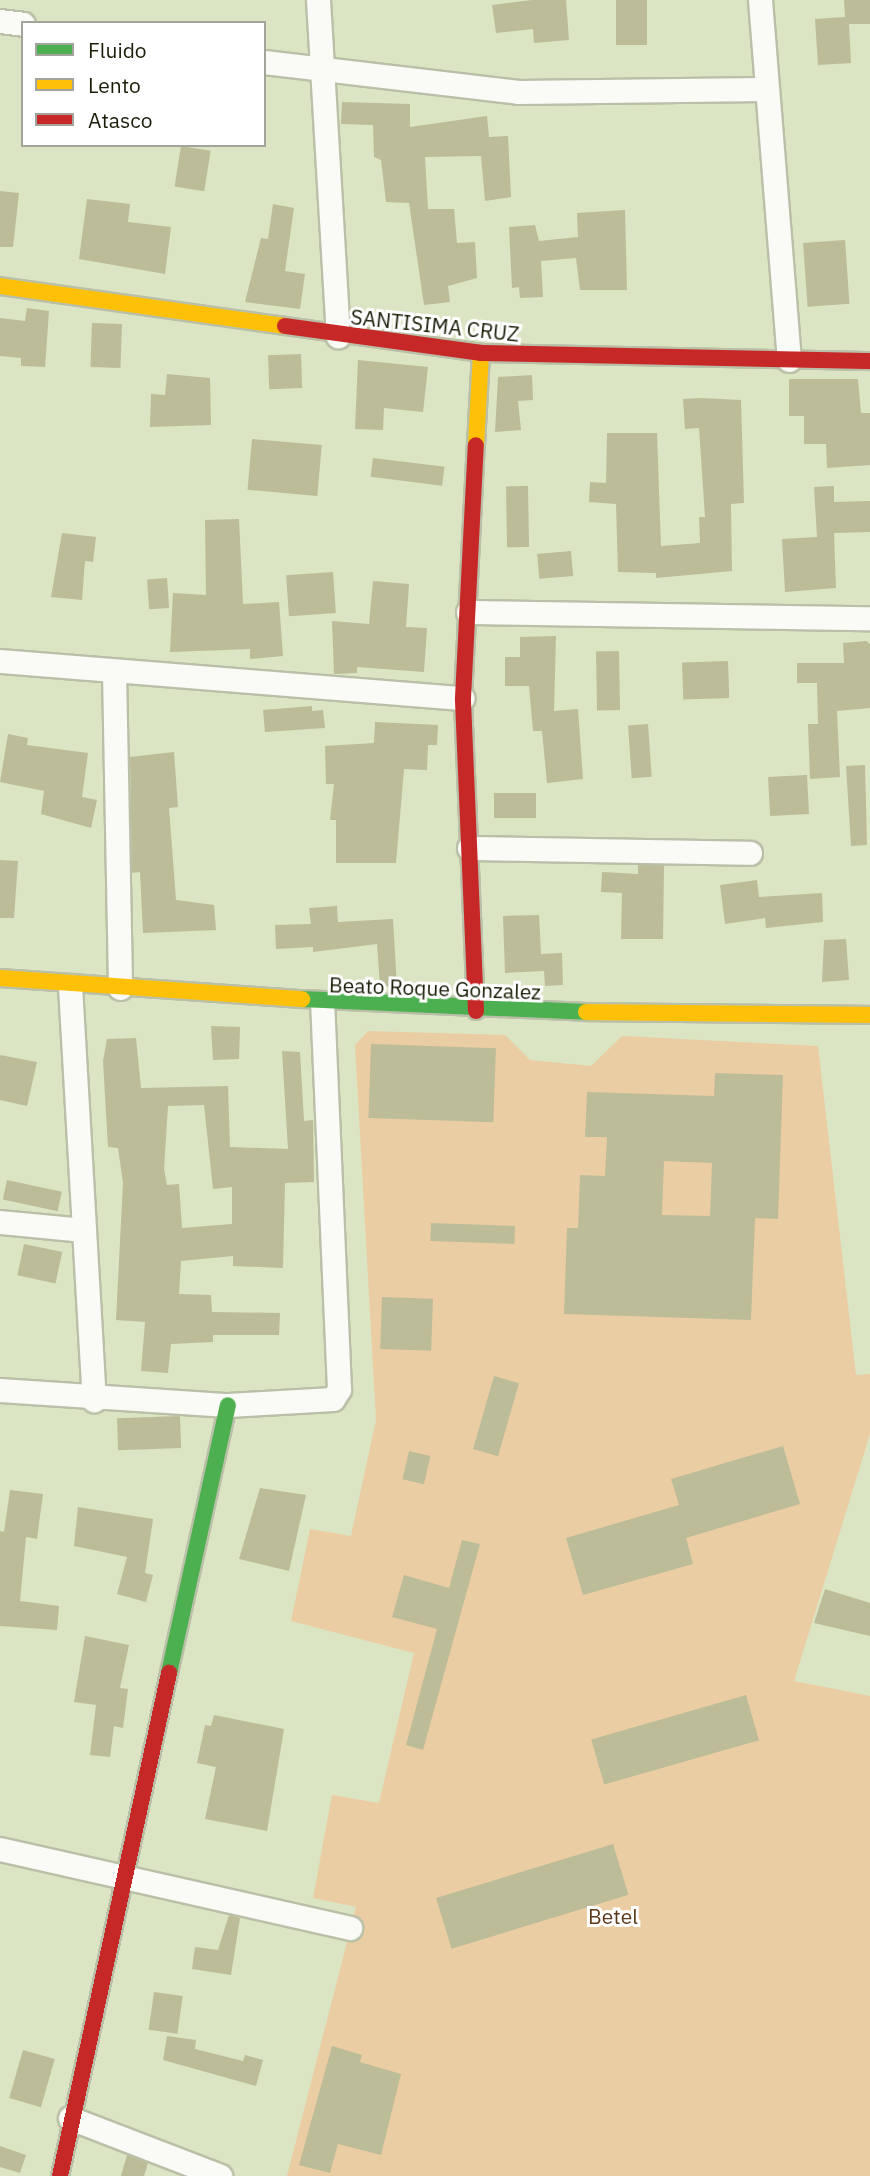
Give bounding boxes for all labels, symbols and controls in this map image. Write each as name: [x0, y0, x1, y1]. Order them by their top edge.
legend: [21, 21, 266, 147]
text: Fluido: [88, 36, 147, 64]
text: Lento: [88, 71, 141, 99]
text: Atasco: [88, 106, 152, 134]
street label: SANTISIMA CRUZ: [349, 304, 521, 346]
street label: Beato Roque Gonzalez: [329, 972, 541, 1004]
park label: Betel: [588, 1903, 638, 1929]

